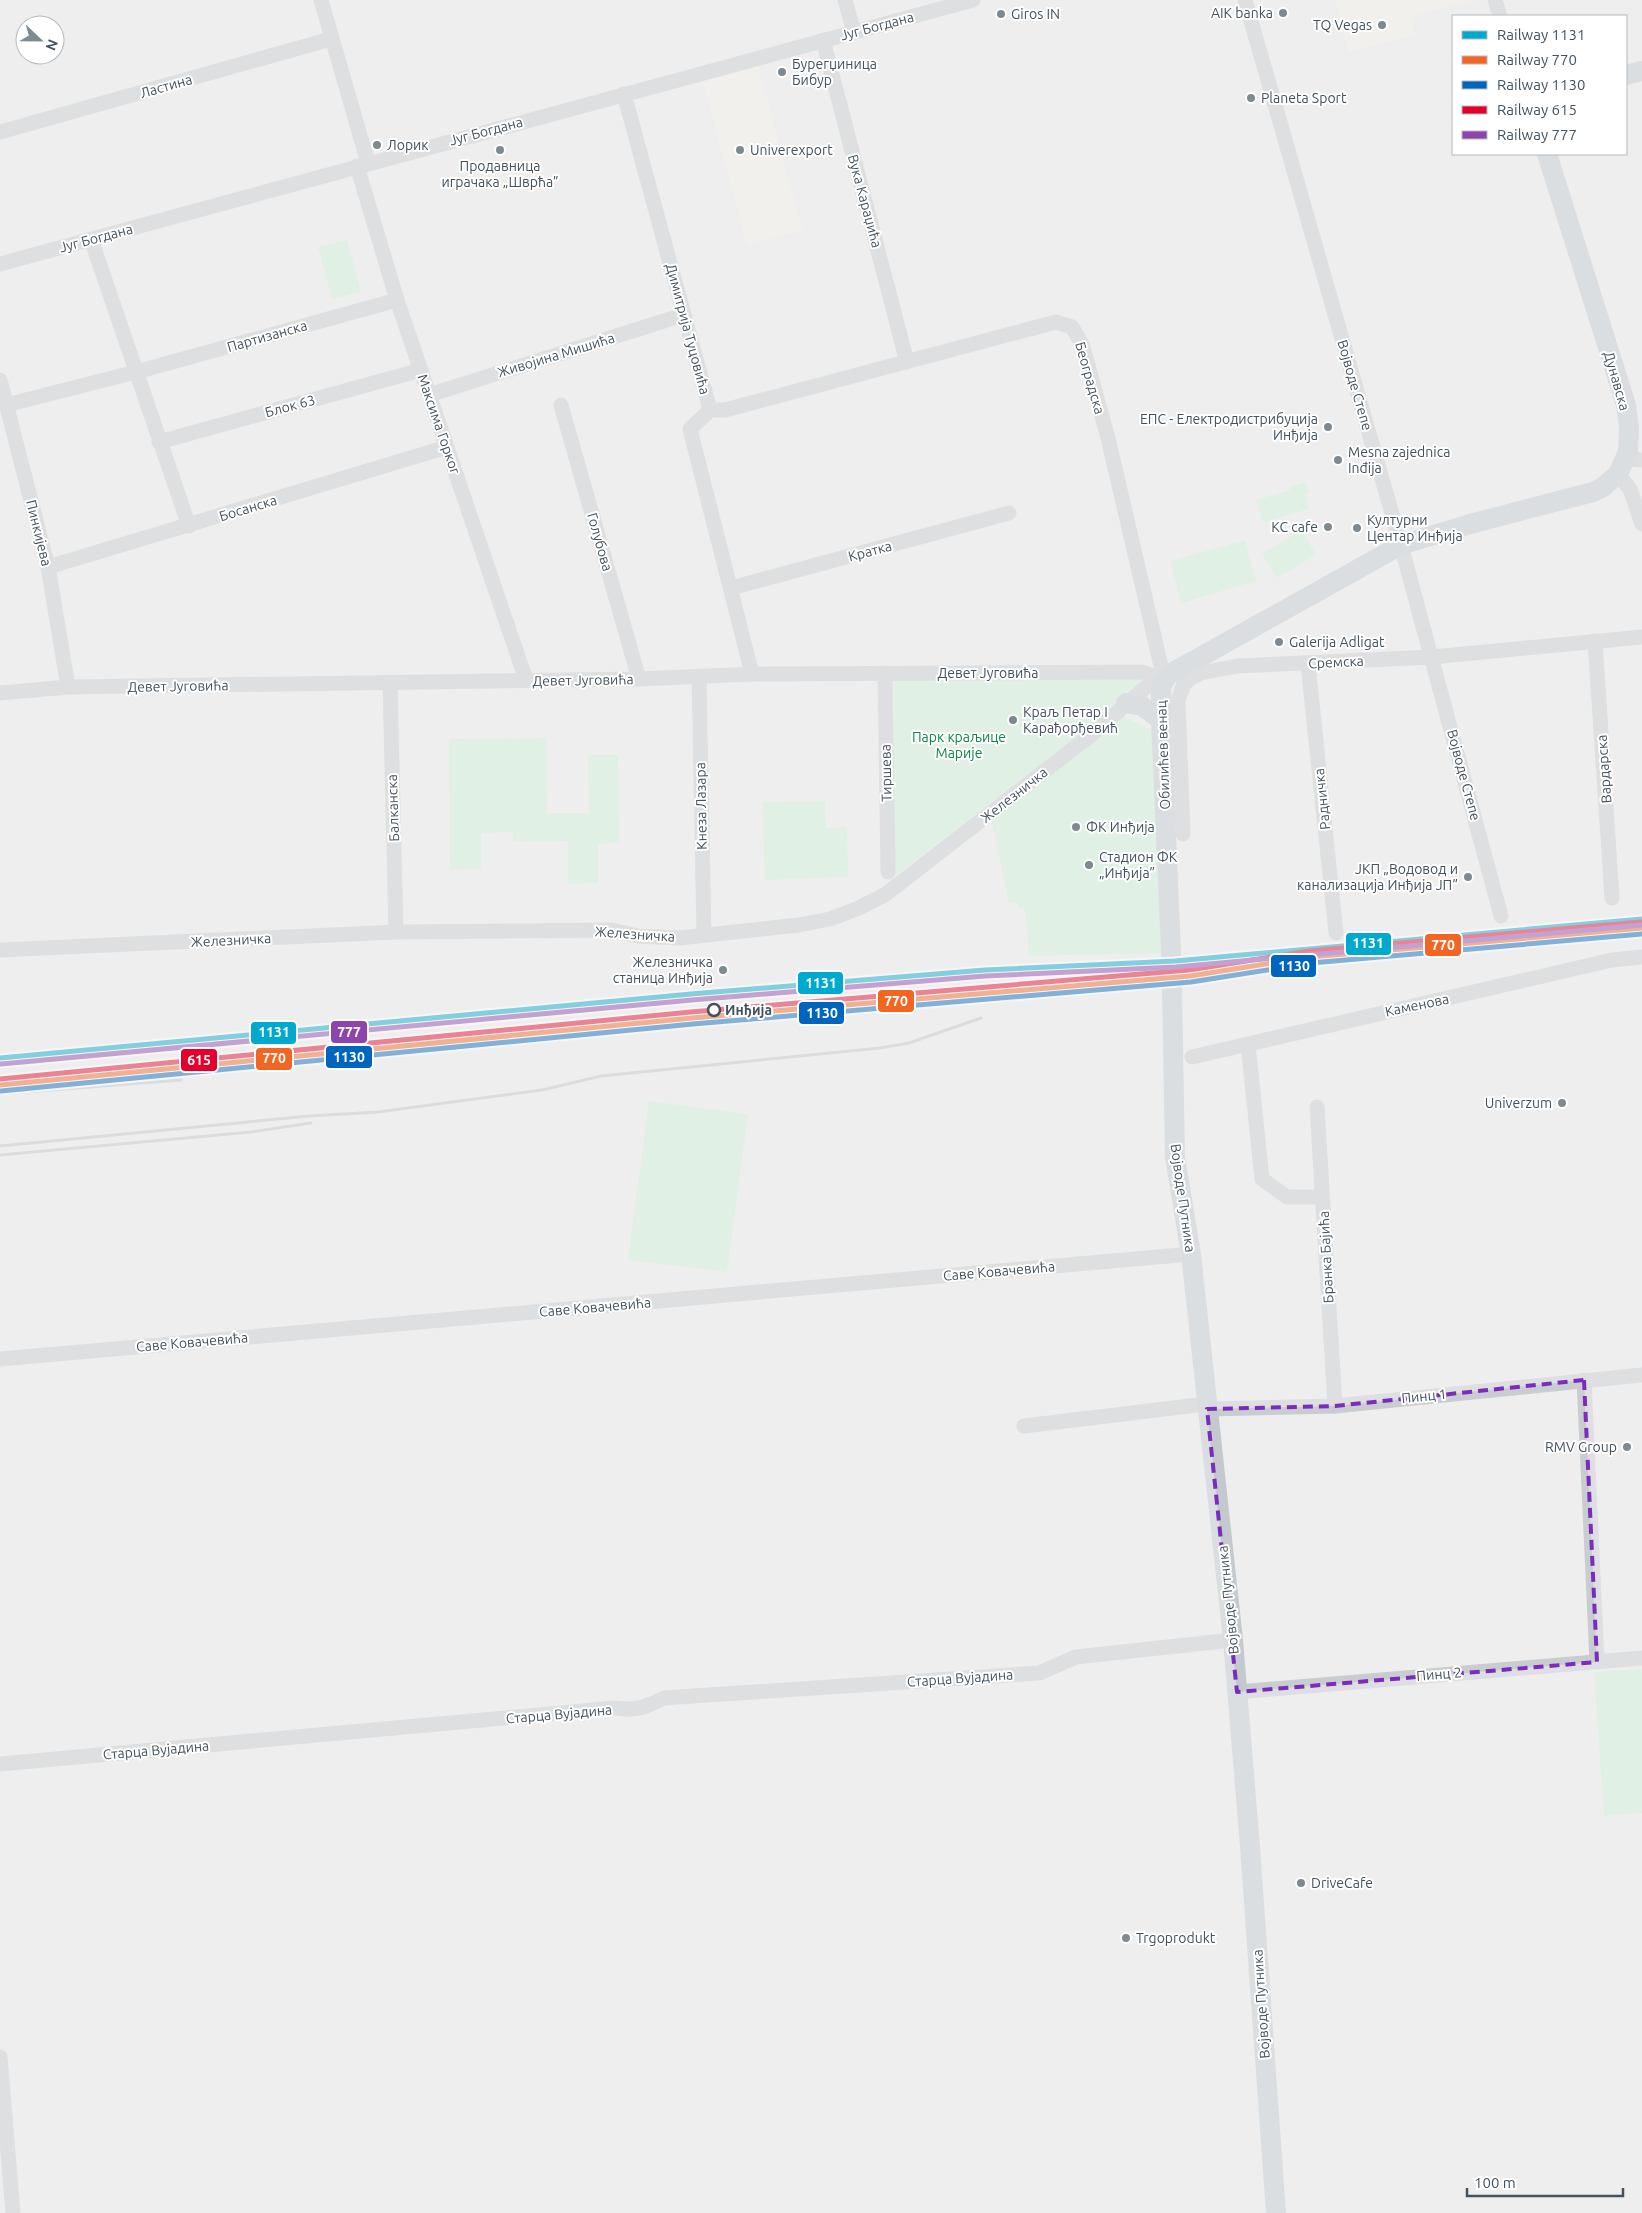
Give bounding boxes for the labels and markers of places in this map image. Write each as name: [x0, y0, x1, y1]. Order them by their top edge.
place label: AIK banka: [1211, 5, 1273, 21]
place label: Giros IN: [1011, 6, 1060, 22]
marker: AIK banka: [1277, 7, 1289, 19]
marker: Giros IN: [995, 8, 1007, 20]
place label: TQ Vegas: [1313, 17, 1372, 33]
marker: TQ Vegas: [1376, 19, 1388, 31]
place label: Бурегџиница Бибур: [792, 56, 877, 88]
marker: Бурегџиница Бибур: [776, 66, 788, 78]
place label: Planeta Sport: [1261, 90, 1347, 106]
marker: Planeta Sport: [1245, 92, 1257, 104]
place label: Лорик: [387, 137, 429, 153]
marker: Лорик: [371, 139, 383, 151]
place label: Univerexport: [750, 142, 833, 158]
marker: Продавница играчака „Шврћа”: [494, 144, 506, 156]
marker: Univerexport: [734, 144, 746, 156]
place label: Продавница играчака „Шврћа”: [441, 158, 559, 190]
place label: ЕПС - Електродистрибуција Инђија: [1140, 411, 1318, 443]
marker: ЕПС - Електродистрибуција Инђија: [1322, 421, 1334, 433]
place label: Mesna zajednica Inđija: [1348, 444, 1450, 476]
marker: Mesna zajednica Inđija: [1332, 454, 1344, 466]
place label: Културни Центар Инђија: [1367, 512, 1463, 544]
place label: KC cafe: [1271, 519, 1318, 535]
marker: KC cafe: [1322, 521, 1334, 533]
marker: Културни Центар Инђија: [1351, 522, 1363, 534]
place label: Galerija Adligat: [1289, 634, 1385, 650]
marker: Galerija Adligat: [1273, 636, 1285, 648]
place label: Краљ Петар I Карађорђевић: [1023, 704, 1118, 736]
marker: Краљ Петар I Карађорђевић: [1007, 714, 1019, 726]
place label: ФК Инђија: [1086, 819, 1155, 835]
marker: ФК Инђија: [1070, 821, 1082, 833]
place label: Стадион ФК „Инђија”: [1099, 849, 1178, 881]
marker: Стадион ФК „Инђија”: [1083, 859, 1095, 871]
place label: ЈКП „Водовод и канализација Инђија ЈП”: [1297, 861, 1458, 893]
marker: ЈКП „Водовод и канализација Инђија ЈП”: [1462, 871, 1474, 883]
place label: Железничка станица Инђија: [613, 954, 713, 986]
marker: Железничка станица Инђија: [717, 964, 729, 976]
place label: Инђија: [725, 1002, 772, 1018]
marker: Инђија: [707, 1003, 721, 1017]
place label: Univerzum: [1485, 1095, 1552, 1111]
marker: Univerzum: [1556, 1097, 1568, 1109]
place label: RMV Group: [1545, 1439, 1617, 1455]
marker: RMV Group: [1621, 1441, 1633, 1453]
place label: DriveCafe: [1311, 1875, 1373, 1891]
marker: DriveCafe: [1295, 1877, 1307, 1889]
place label: Trgoprodukt: [1136, 1930, 1216, 1946]
marker: Trgoprodukt: [1120, 1932, 1132, 1944]

